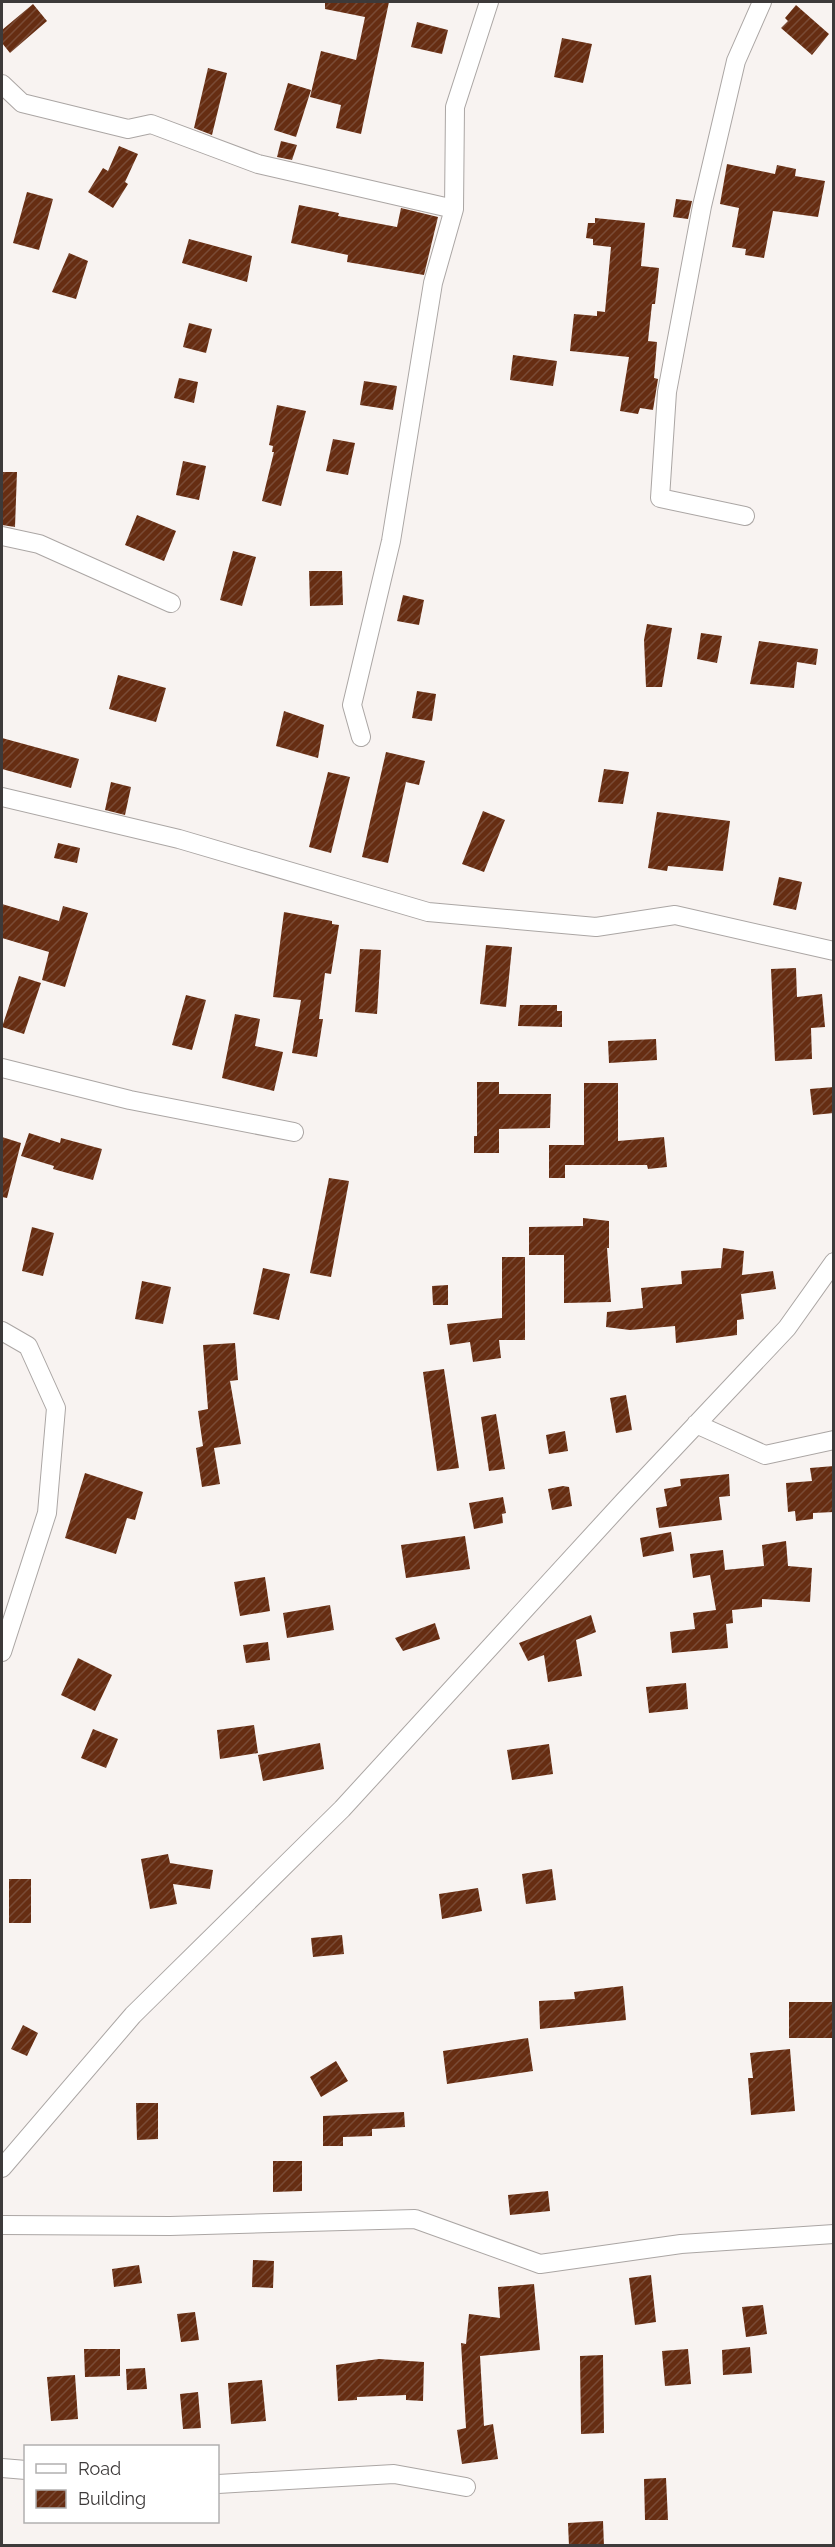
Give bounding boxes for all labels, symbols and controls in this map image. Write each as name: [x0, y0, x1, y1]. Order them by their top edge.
legend: [24, 2445, 219, 2523]
text: Road: [78, 2458, 121, 2479]
text: Building: [78, 2488, 146, 2509]

